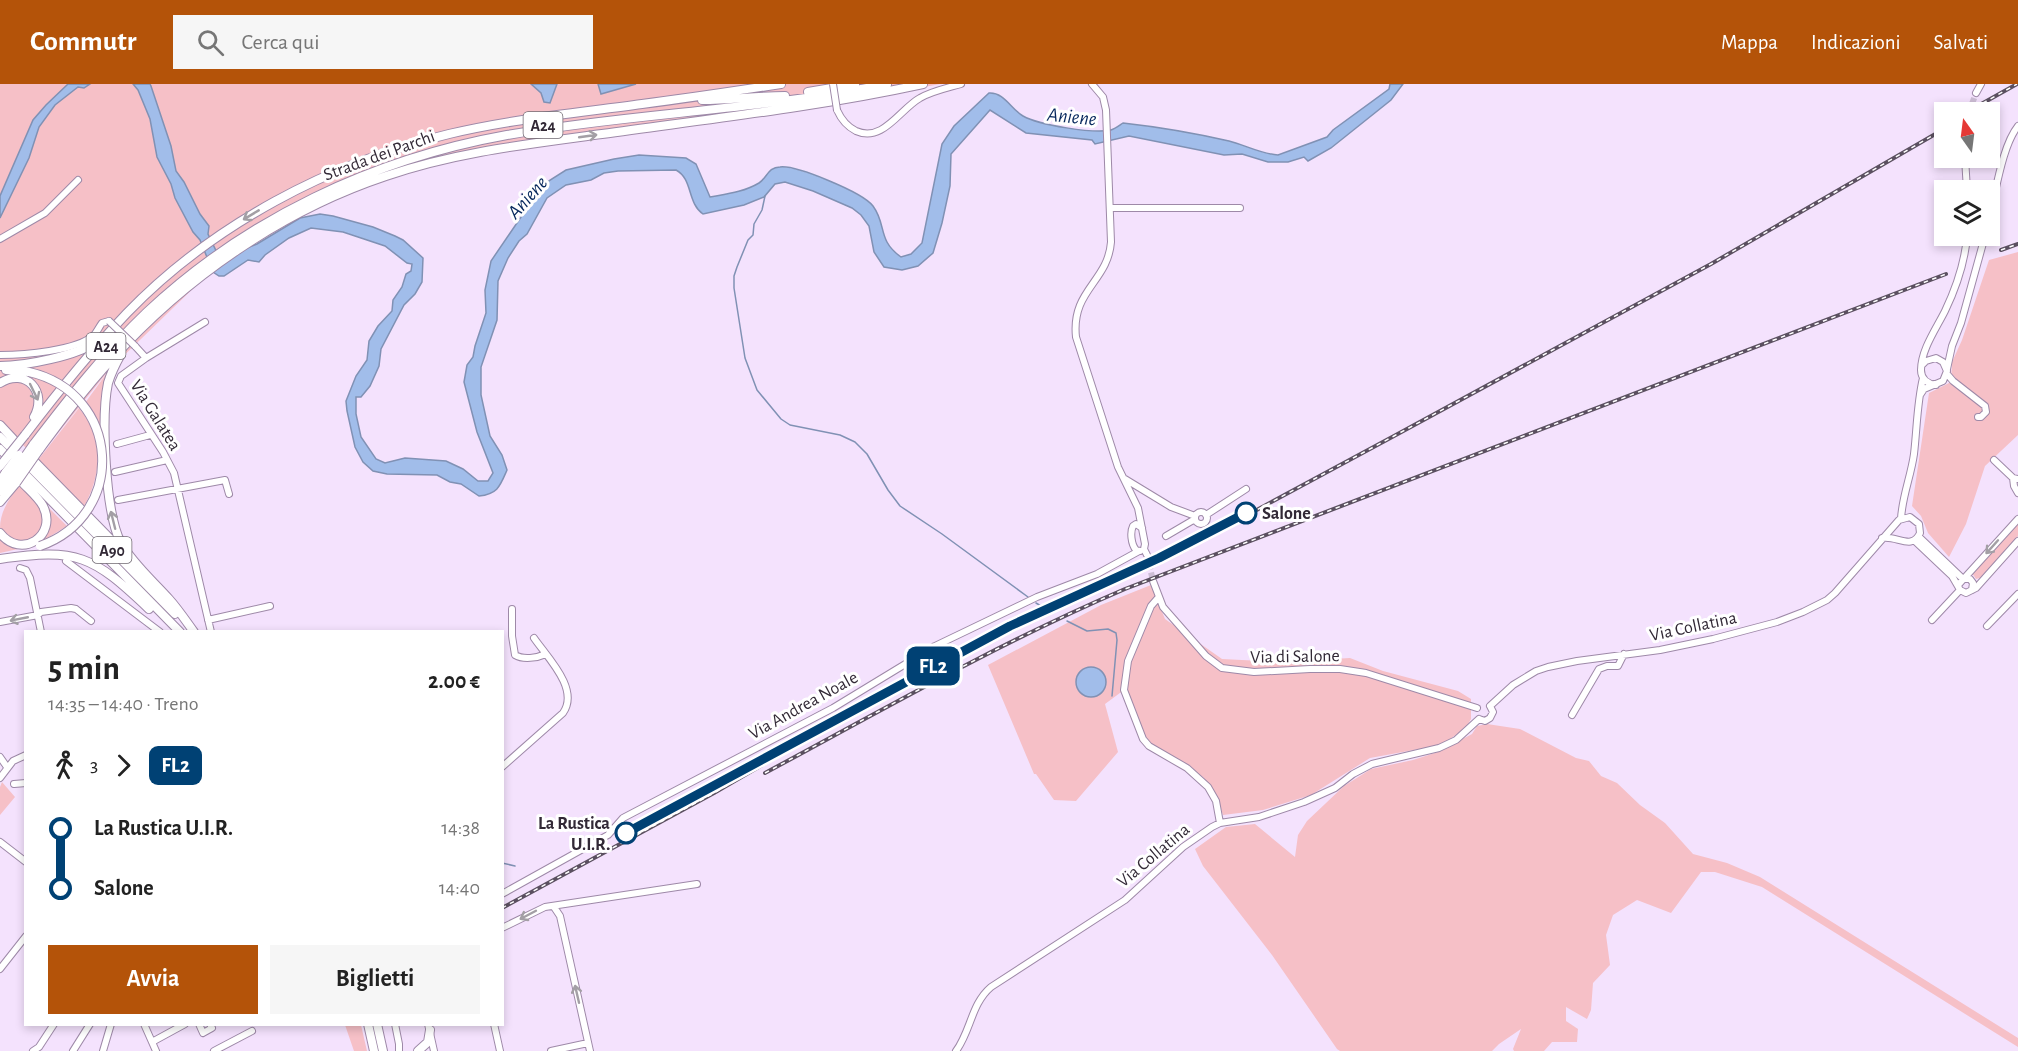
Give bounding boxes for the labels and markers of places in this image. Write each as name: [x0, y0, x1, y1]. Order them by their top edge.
marker: Salone: [1235, 502, 1257, 524]
place label: Salone: [1262, 505, 1311, 523]
place label: La Rustica U.I.R.: [538, 815, 610, 854]
marker: La Rustica U.I.R.: [615, 822, 637, 844]

